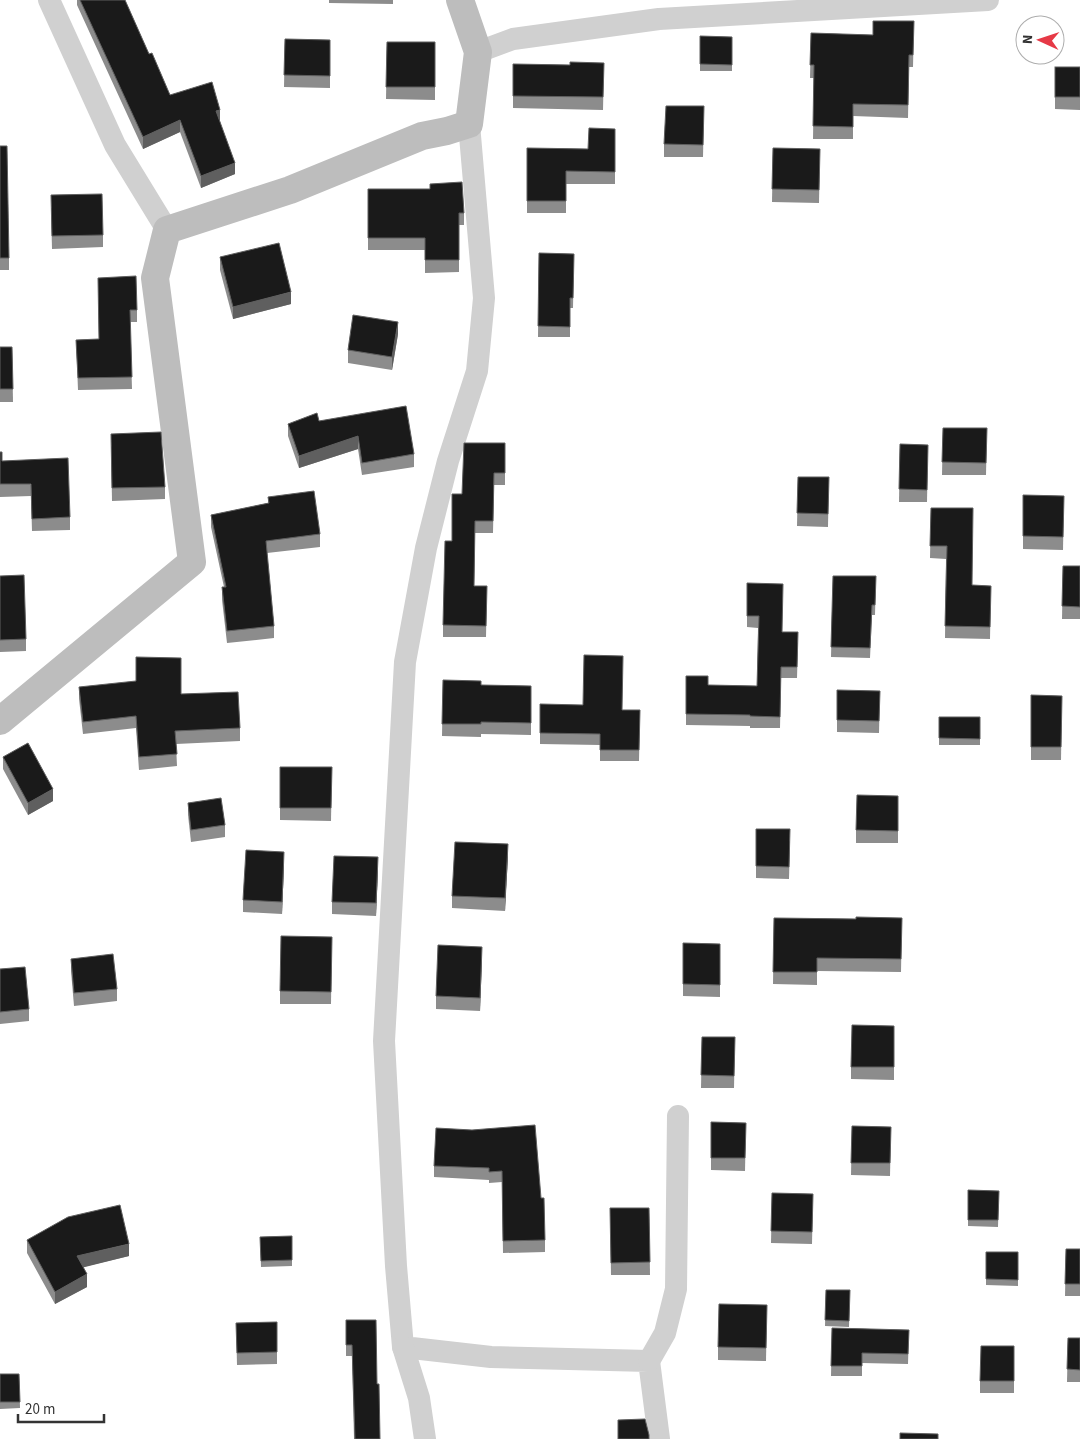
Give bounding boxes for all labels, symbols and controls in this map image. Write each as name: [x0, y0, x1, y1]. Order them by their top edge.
north arrow: [1015, 15, 1065, 65]
text: N: [1018, 34, 1038, 45]
scale bar: [18, 1392, 104, 1424]
text: 20 m: [25, 1399, 55, 1420]

